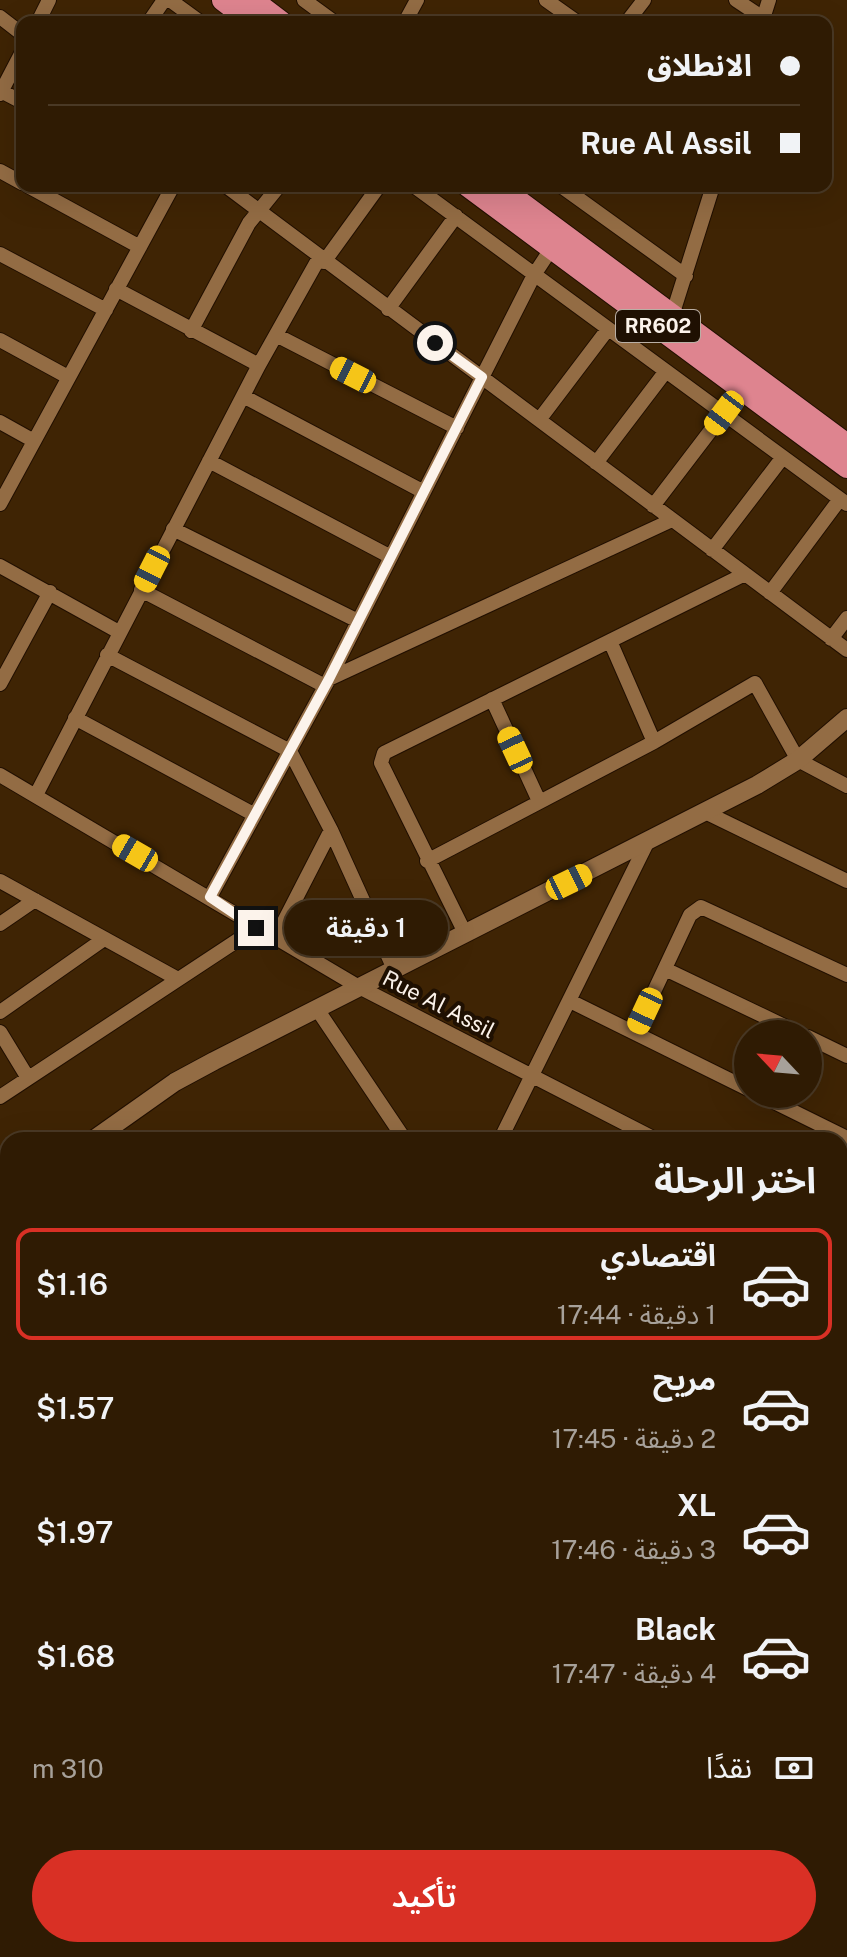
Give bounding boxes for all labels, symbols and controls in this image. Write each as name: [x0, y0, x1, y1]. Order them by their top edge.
text: الانطلاق: [647, 47, 752, 83]
text: Rue Al Assil: [580, 125, 752, 161]
road number: RR602: [616, 310, 700, 342]
route start: [417, 325, 453, 361]
car: [326, 353, 380, 397]
car: [700, 387, 748, 439]
car: [130, 542, 174, 596]
car: [494, 723, 536, 777]
car: [108, 831, 162, 875]
car: [542, 861, 596, 903]
callout: 1 دقيقة: [284, 900, 448, 956]
route end: [238, 910, 274, 946]
text: 1 دقيقة: [326, 912, 406, 943]
street label: Rue Al Assil: [379, 965, 499, 1043]
car: [624, 984, 666, 1038]
north arrow: [734, 1020, 822, 1108]
map controls: [734, 1020, 822, 1108]
text: اختر الرحلة: [654, 1159, 816, 1201]
text: اقتصادي: [601, 1237, 716, 1273]
icon: car: [740, 1248, 812, 1320]
text: $1.16: [36, 1266, 108, 1302]
text: 1 دقيقة · 17:44: [557, 1299, 716, 1330]
text: مريح: [653, 1361, 716, 1397]
icon: car: [740, 1372, 812, 1444]
text: $1.57: [36, 1390, 114, 1426]
text: 2 دقيقة · 17:45: [552, 1423, 716, 1454]
text: XL: [677, 1487, 716, 1523]
icon: car: [740, 1496, 812, 1568]
text: $1.97: [36, 1514, 113, 1550]
text: 3 دقيقة · 17:46: [551, 1534, 716, 1565]
text: Black: [635, 1611, 716, 1647]
icon: car: [740, 1620, 812, 1692]
text: $1.68: [36, 1638, 115, 1674]
text: 4 دقيقة · 17:47: [552, 1658, 716, 1689]
icon: cash: [772, 1746, 816, 1790]
text: نقدًا: [706, 1749, 752, 1785]
text: 310 m: [32, 1753, 104, 1784]
button: تأكيد: [32, 1850, 816, 1942]

